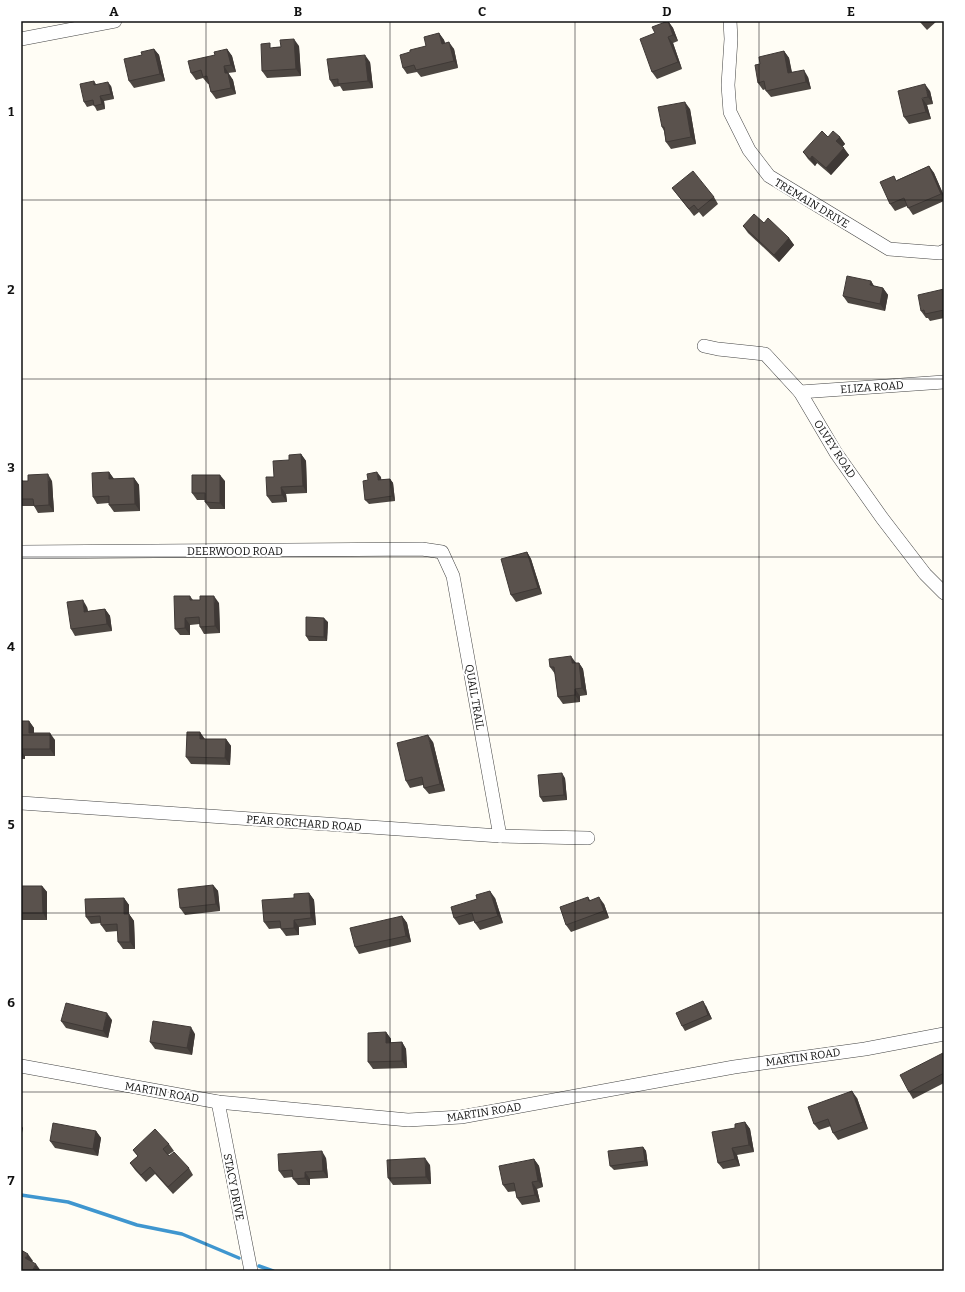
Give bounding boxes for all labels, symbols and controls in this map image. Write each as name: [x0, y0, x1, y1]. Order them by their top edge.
text: A: [109, 4, 119, 19]
text: B: [294, 4, 302, 19]
text: C: [478, 4, 486, 19]
text: D: [662, 4, 672, 19]
text: E: [847, 4, 855, 19]
text: 1: [8, 104, 14, 119]
street label: TREMAIN DRIVE: [772, 176, 852, 231]
text: 2: [7, 282, 15, 297]
street label: ELIZA ROAD: [840, 379, 904, 396]
street label: OLVEY ROAD: [811, 418, 858, 481]
text: 3: [7, 460, 15, 475]
street label: DEERWOOD ROAD: [187, 545, 283, 558]
text: 4: [7, 639, 15, 654]
street label: QUAIL TRAIL: [462, 663, 487, 731]
street label: PEAR ORCHARD ROAD: [246, 813, 362, 834]
text: 5: [7, 817, 15, 832]
text: 6: [7, 995, 15, 1010]
street label: MARTIN ROAD: [765, 1046, 841, 1069]
street label: MARTIN ROAD: [124, 1080, 200, 1105]
street label: MARTIN ROAD: [446, 1100, 522, 1125]
street label: STACY DRIVE: [221, 1152, 246, 1222]
text: 7: [8, 1173, 15, 1188]

